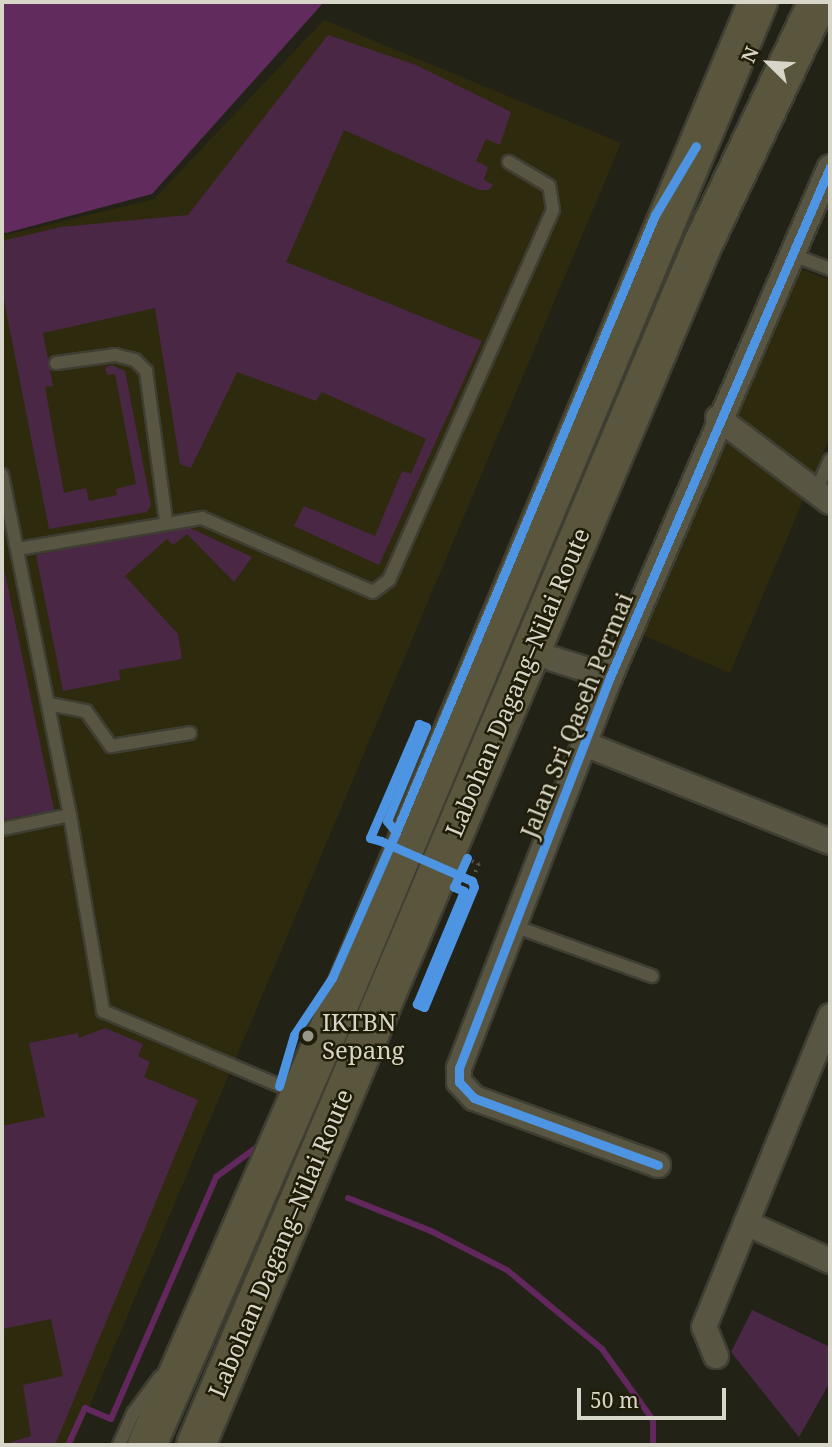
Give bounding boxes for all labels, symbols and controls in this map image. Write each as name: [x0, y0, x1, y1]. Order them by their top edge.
north arrow: [734, 28, 804, 98]
text: N: [735, 42, 765, 67]
street label: Labohan Dagang–Nilai Route: [439, 523, 595, 841]
street label: Jalan Sri Qaseh Permai: [514, 588, 638, 842]
place label: IKTBN Sepang: [322, 1008, 405, 1064]
marker: IKTBN Sepang: [300, 1028, 316, 1044]
street label: Labohan Dagang–Nilai Route: [202, 1084, 358, 1402]
scale bar: [580, 1374, 729, 1418]
text: 50 m: [590, 1386, 639, 1414]

